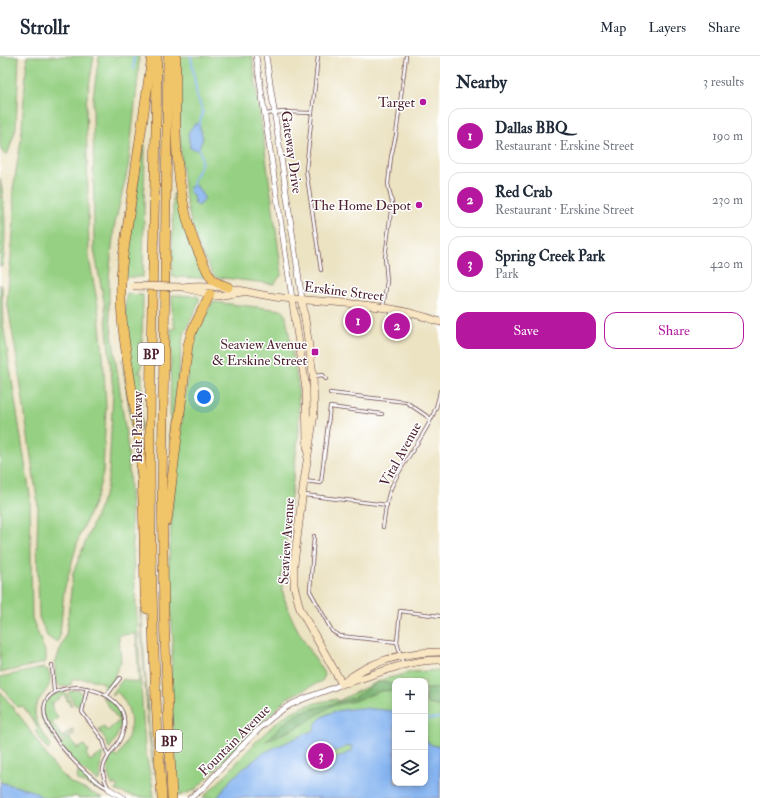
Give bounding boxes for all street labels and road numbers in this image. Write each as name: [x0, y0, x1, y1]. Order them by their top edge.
street label: Gateway Drive: [276, 110, 306, 195]
street label: Erskine Street: [303, 278, 385, 305]
road number: BP: [138, 343, 164, 365]
street label: Belt Parkway: [129, 390, 147, 463]
street label: Vital Avenue: [376, 419, 425, 489]
street label: Seaview Avenue: [275, 497, 298, 585]
street label: Fountain Avenue: [195, 701, 274, 780]
road number: BP: [156, 730, 182, 752]

